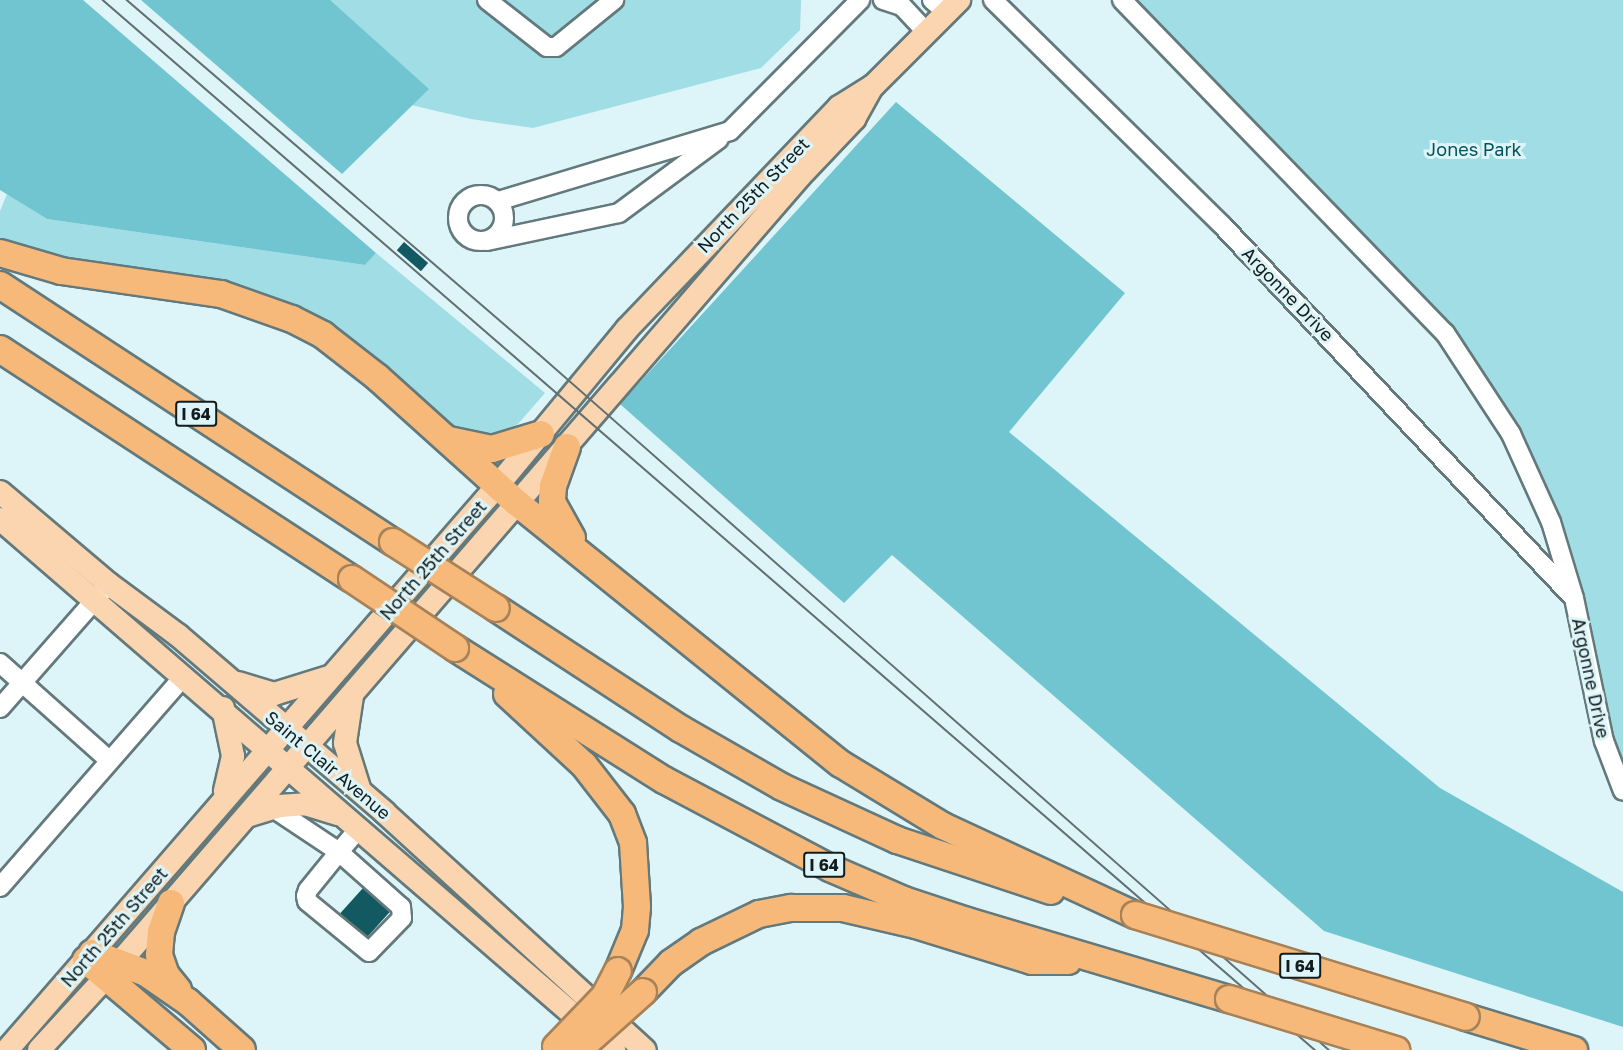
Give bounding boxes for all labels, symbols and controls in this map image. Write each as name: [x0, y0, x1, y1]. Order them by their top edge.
street label: North 25th Street: [693, 133, 813, 257]
park label: Jones Park: [1426, 138, 1522, 160]
street label: Argonne Drive: [1238, 242, 1338, 346]
road number: I 64: [175, 401, 217, 427]
street label: North 25th Street: [375, 496, 491, 624]
street label: Argonne Drive: [1568, 616, 1614, 740]
street label: Saint Clair Avenue: [261, 706, 395, 824]
road number: I 64: [803, 852, 845, 878]
street label: North 25th Street: [56, 863, 172, 991]
road number: I 64: [1279, 953, 1321, 979]

